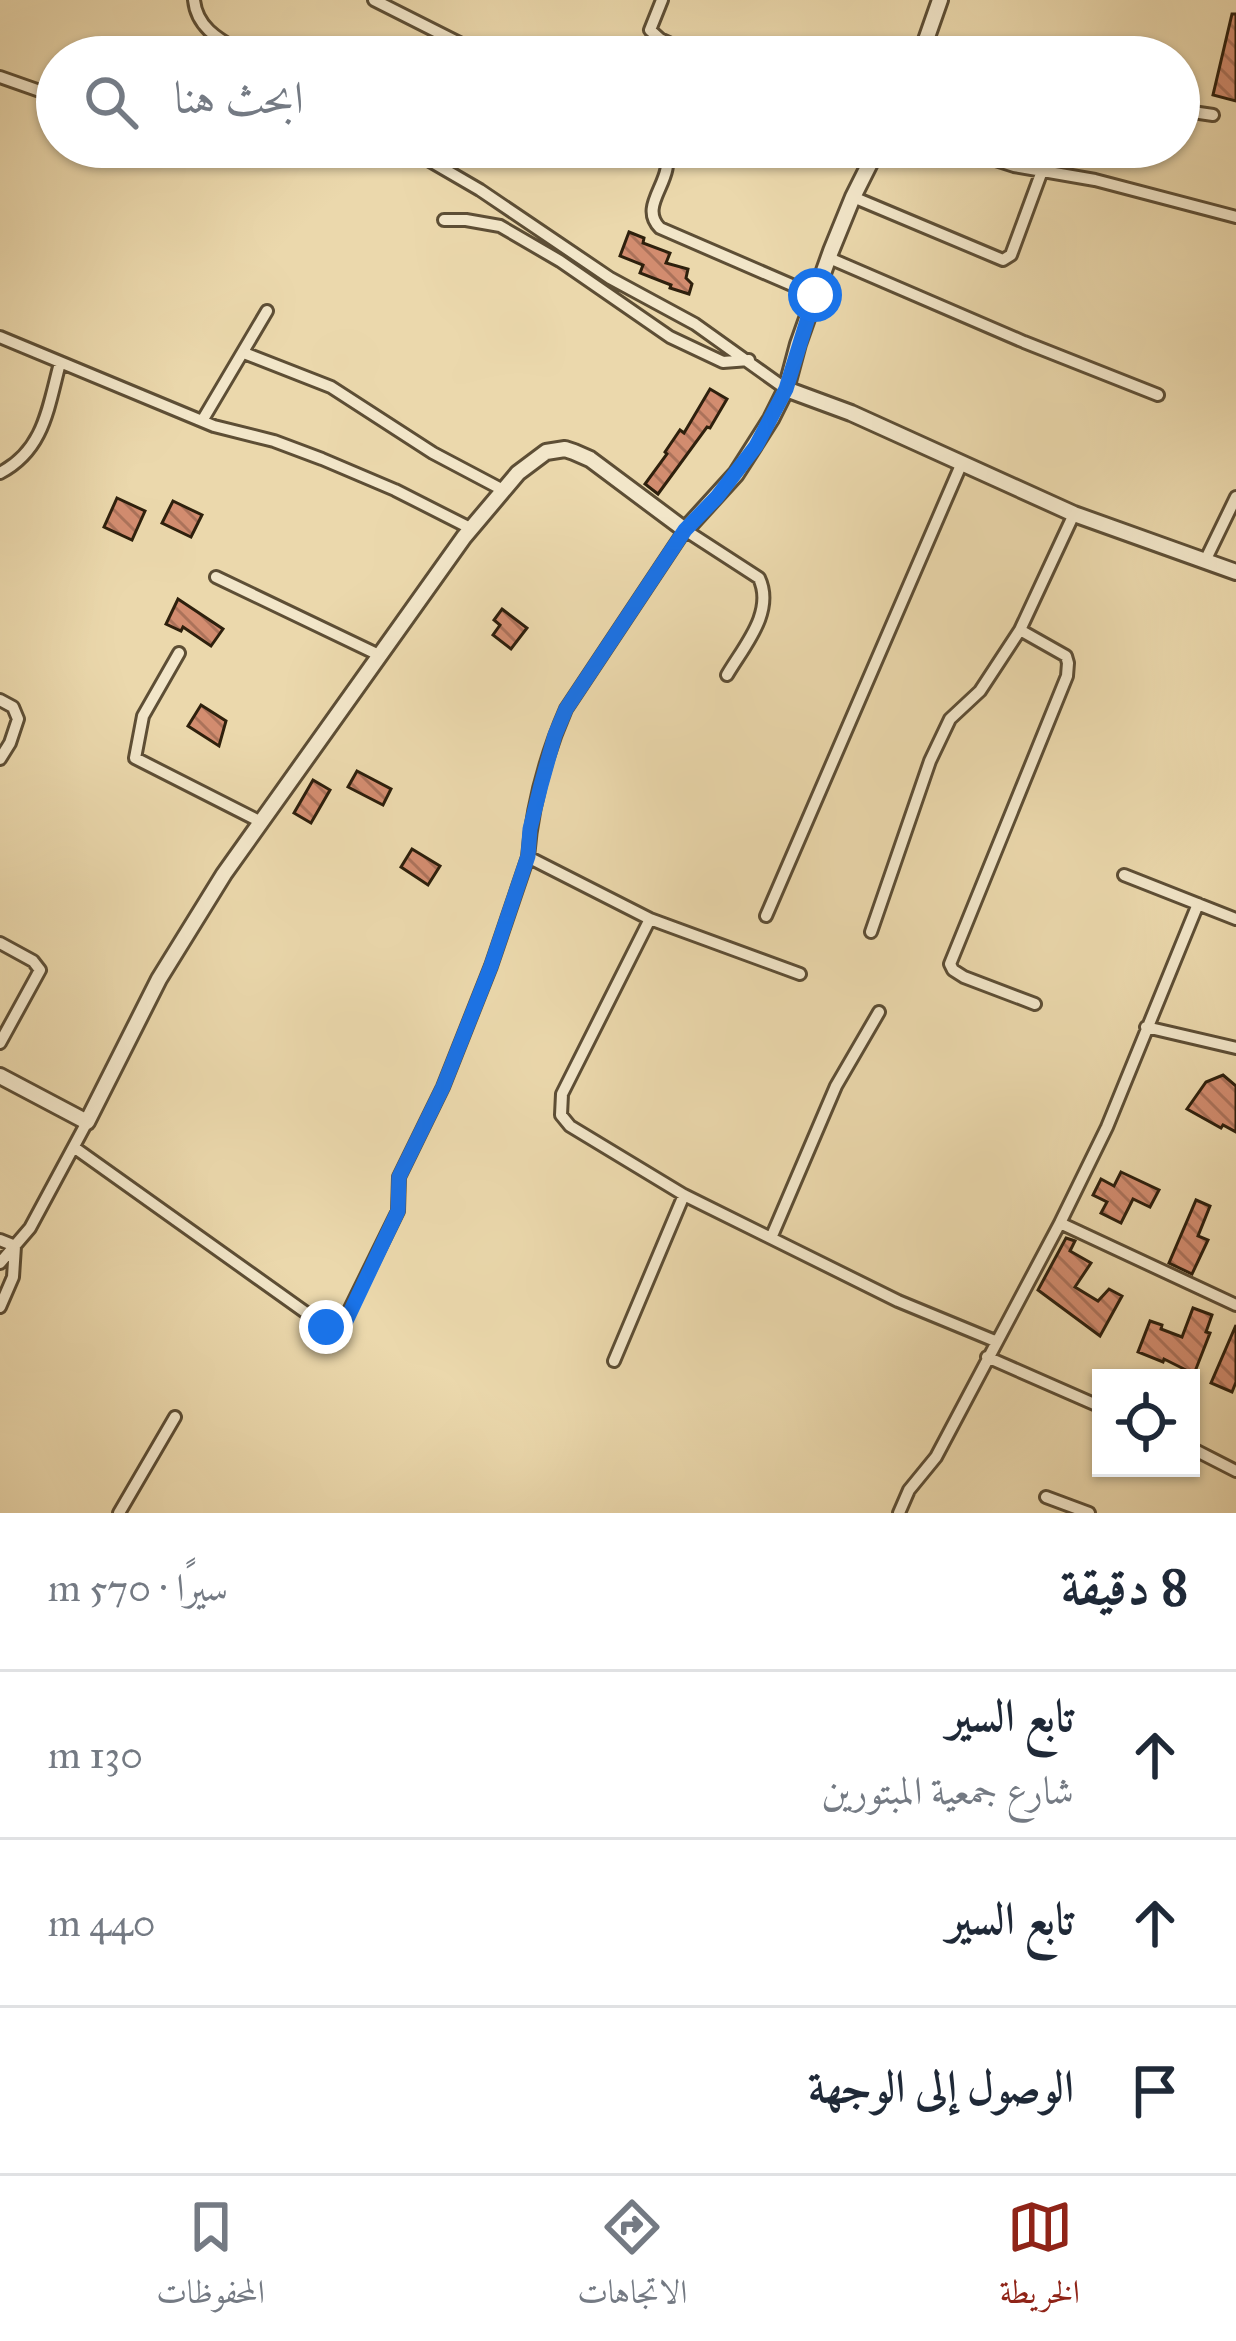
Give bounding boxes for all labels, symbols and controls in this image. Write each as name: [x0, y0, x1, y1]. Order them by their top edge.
search box: [36, 36, 1200, 168]
icon: search: [78, 69, 144, 135]
text: ابحث هنا: [174, 70, 304, 125]
route start: [788, 268, 842, 322]
route end: [299, 1300, 353, 1354]
map controls: [1092, 1369, 1200, 1477]
button: locate: [1092, 1369, 1200, 1477]
text: 8 دقيقة: [1061, 1556, 1188, 1618]
text: سيرًا · 570 m: [48, 1564, 228, 1612]
text: تابع السير: [947, 1688, 1074, 1743]
icon: ahead: [1122, 1722, 1188, 1788]
text: 130 m: [48, 1731, 143, 1779]
text: شارع جمعية المبتورين: [821, 1767, 1074, 1815]
icon: ahead: [1122, 1890, 1188, 1956]
text: تابع السير: [947, 1891, 1074, 1946]
text: 440 m: [48, 1899, 155, 1947]
icon: arrive: [1122, 2058, 1188, 2124]
text: الوصول إلى الوجهة: [808, 2059, 1074, 2114]
tab: المحفوظات: [156, 2194, 265, 2324]
tab: الاتجاهات: [577, 2194, 687, 2324]
tab: الخريطة: [1000, 2194, 1080, 2324]

